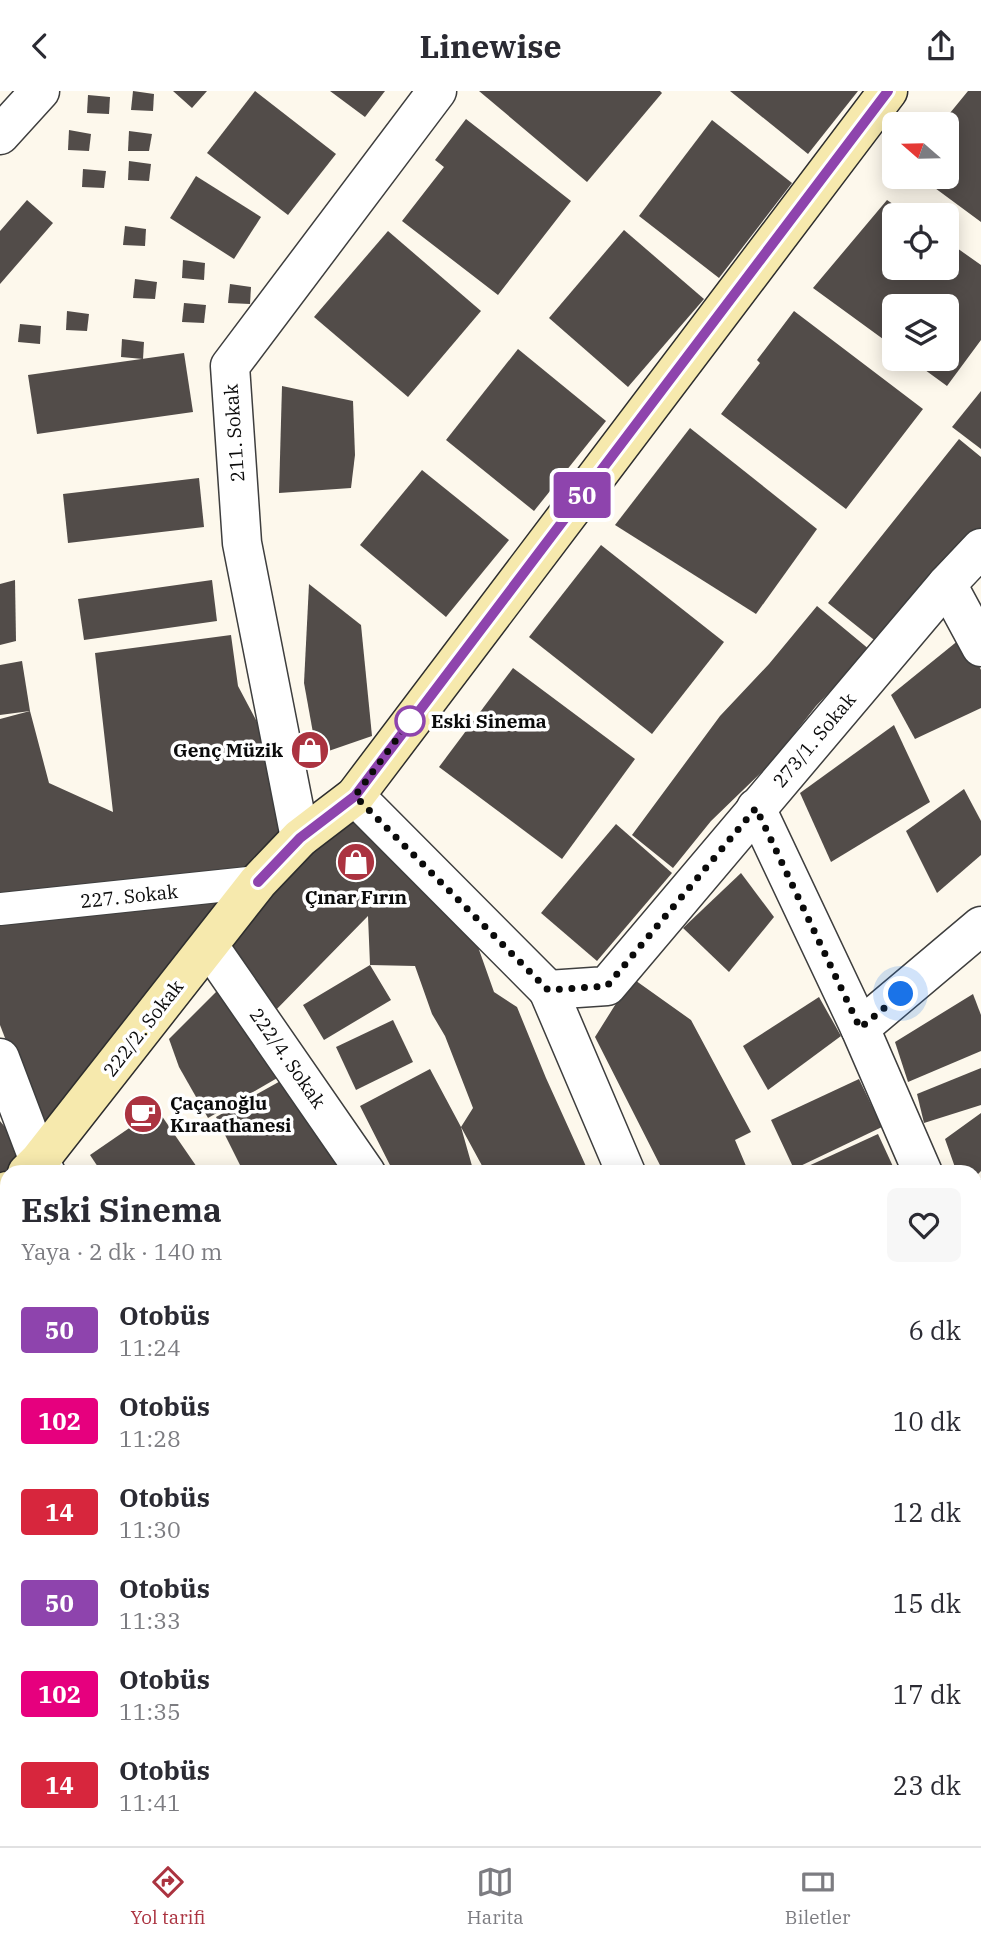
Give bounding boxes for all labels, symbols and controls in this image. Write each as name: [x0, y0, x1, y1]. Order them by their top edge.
text: Linewise: [419, 25, 562, 67]
icon: back: [21, 27, 59, 65]
icon: share: [922, 27, 960, 65]
north arrow: [882, 112, 959, 189]
map controls: [882, 112, 959, 371]
button: locate: [882, 203, 959, 280]
button: layers: [882, 294, 959, 371]
street label: 211. Sokak: [219, 383, 249, 483]
line badge: 50: [550, 472, 614, 518]
text: 50: [568, 479, 596, 511]
street label: 273/1. Sokak: [767, 688, 861, 792]
marker: Eski Sinema: [395, 706, 425, 736]
place label: Eski Sinema: [431, 709, 547, 733]
shop icon: Genç Müzik: [289, 729, 331, 771]
place label: Genç Müzik: [173, 738, 283, 762]
shop icon: Çınar Fırın: [335, 841, 377, 883]
street label: 227. Sokak: [79, 879, 179, 913]
place label: Çınar Fırın: [305, 885, 408, 909]
street label: 222/2. Sokak: [98, 975, 188, 1081]
your location: [883, 976, 918, 1011]
street label: 222/4. Sokak: [245, 1003, 331, 1113]
place label: Çaçanoğlu Kıraathanesi: [170, 1091, 292, 1137]
cafe icon: Çaçanoğlu Kıraathanesi: [122, 1093, 164, 1135]
text: Eski Sinema: [21, 1188, 222, 1231]
button: heart: [887, 1188, 961, 1262]
text: Yaya · 2 dk · 140 m: [21, 1236, 222, 1266]
text: Otobüs: [119, 1298, 210, 1332]
text: 6 dk: [908, 1313, 961, 1347]
text: 50: [45, 1314, 74, 1346]
text: 11:24: [119, 1332, 181, 1362]
text: Otobüs: [119, 1389, 210, 1423]
text: 10 dk: [893, 1404, 961, 1438]
text: 102: [38, 1405, 81, 1437]
text: 11:28: [119, 1423, 181, 1453]
text: Otobüs: [119, 1480, 210, 1514]
text: 12 dk: [893, 1495, 961, 1529]
text: 14: [45, 1496, 74, 1528]
text: 11:30: [119, 1514, 181, 1544]
text: Otobüs: [119, 1571, 210, 1605]
text: 15 dk: [893, 1586, 961, 1620]
text: 50: [45, 1587, 74, 1619]
text: 11:33: [119, 1605, 181, 1635]
text: Otobüs: [119, 1662, 210, 1696]
text: 17 dk: [893, 1677, 961, 1711]
text: 102: [38, 1678, 81, 1710]
text: 11:35: [119, 1696, 181, 1726]
text: Otobüs: [119, 1753, 210, 1787]
text: 23 dk: [893, 1768, 961, 1802]
text: 14: [45, 1769, 74, 1801]
text: 11:41: [119, 1787, 181, 1817]
tab: Yol tarifi: [131, 1863, 206, 1929]
tab: Harita: [467, 1863, 524, 1929]
tab: Biletler: [785, 1863, 850, 1929]

